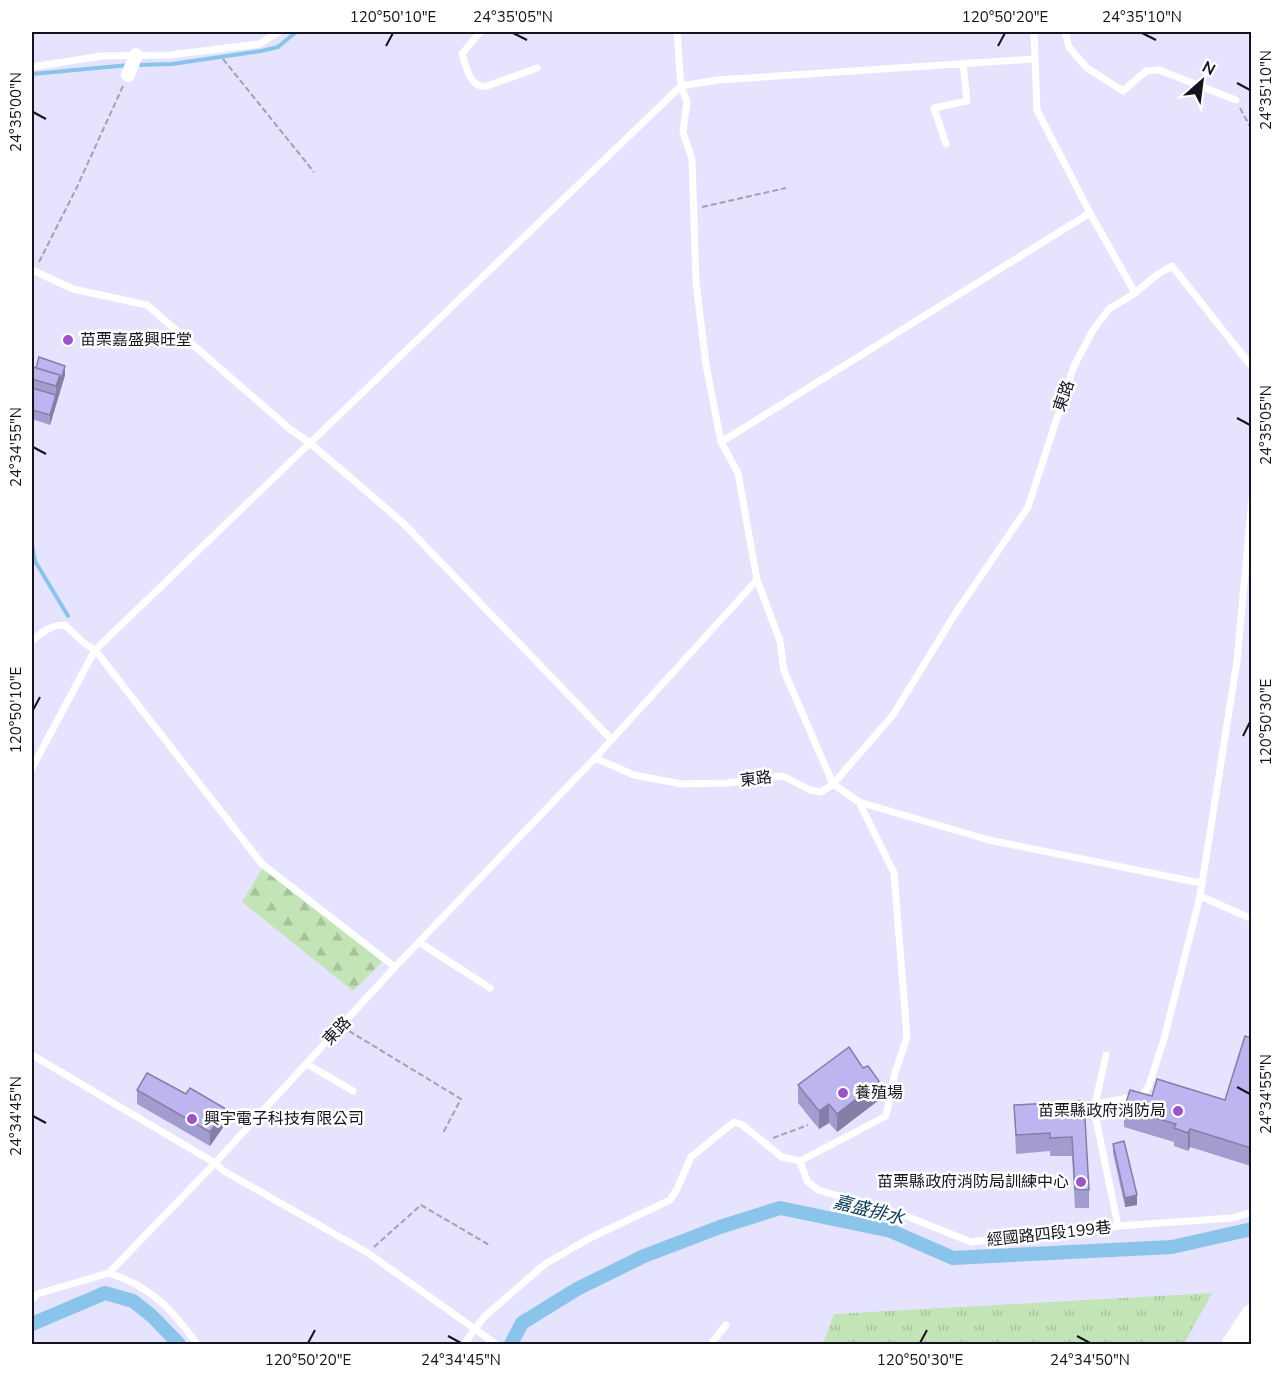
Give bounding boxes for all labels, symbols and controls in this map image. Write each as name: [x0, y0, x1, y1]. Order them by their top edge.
text: 120°50'10"E: [350, 7, 436, 27]
text: 24°35'05"N: [473, 7, 553, 27]
text: 120°50'20"E: [962, 7, 1048, 27]
text: 24°35'10"N: [1102, 7, 1182, 27]
text: 24°35'10"N: [1256, 50, 1276, 130]
north arrow: [1172, 51, 1232, 111]
text: N: [1198, 56, 1219, 81]
text: 24°35'00"N: [6, 72, 26, 152]
place label: 苗栗嘉盛興旺堂: [80, 329, 192, 351]
marker: 苗栗嘉盛興旺堂: [61, 333, 75, 347]
street label: 東路: [1048, 377, 1080, 415]
text: 24°35'05"N: [1256, 385, 1276, 465]
text: 24°34'55"N: [6, 407, 26, 487]
text: 120°50'10"E: [6, 667, 26, 753]
text: 120°50'30"E: [1256, 679, 1276, 765]
street label: 東路: [739, 766, 773, 792]
street label: 東路: [318, 1012, 356, 1050]
text: 24°34'55"N: [1256, 1054, 1276, 1134]
text: 24°34'45"N: [6, 1076, 26, 1156]
place label: 養殖場: [855, 1082, 903, 1104]
marker: 養殖場: [836, 1086, 850, 1100]
place label: 苗栗縣政府消防局: [1038, 1100, 1166, 1122]
marker: 苗栗縣政府消防局: [1171, 1104, 1185, 1118]
place label: 興宇電子科技有限公司: [204, 1108, 364, 1130]
marker: 興宇電子科技有限公司: [185, 1112, 199, 1126]
place label: 苗栗縣政府消防局訓練中心: [877, 1171, 1069, 1193]
marker: 苗栗縣政府消防局訓練中心: [1074, 1175, 1088, 1189]
water label: 嘉盛排水: [831, 1190, 908, 1231]
street label: 經國路四段199巷: [986, 1217, 1112, 1251]
text: 120°50'20"E: [265, 1350, 351, 1370]
text: 24°34'45"N: [421, 1350, 501, 1370]
text: 120°50'30"E: [877, 1350, 963, 1370]
text: 24°34'50"N: [1050, 1350, 1130, 1370]

